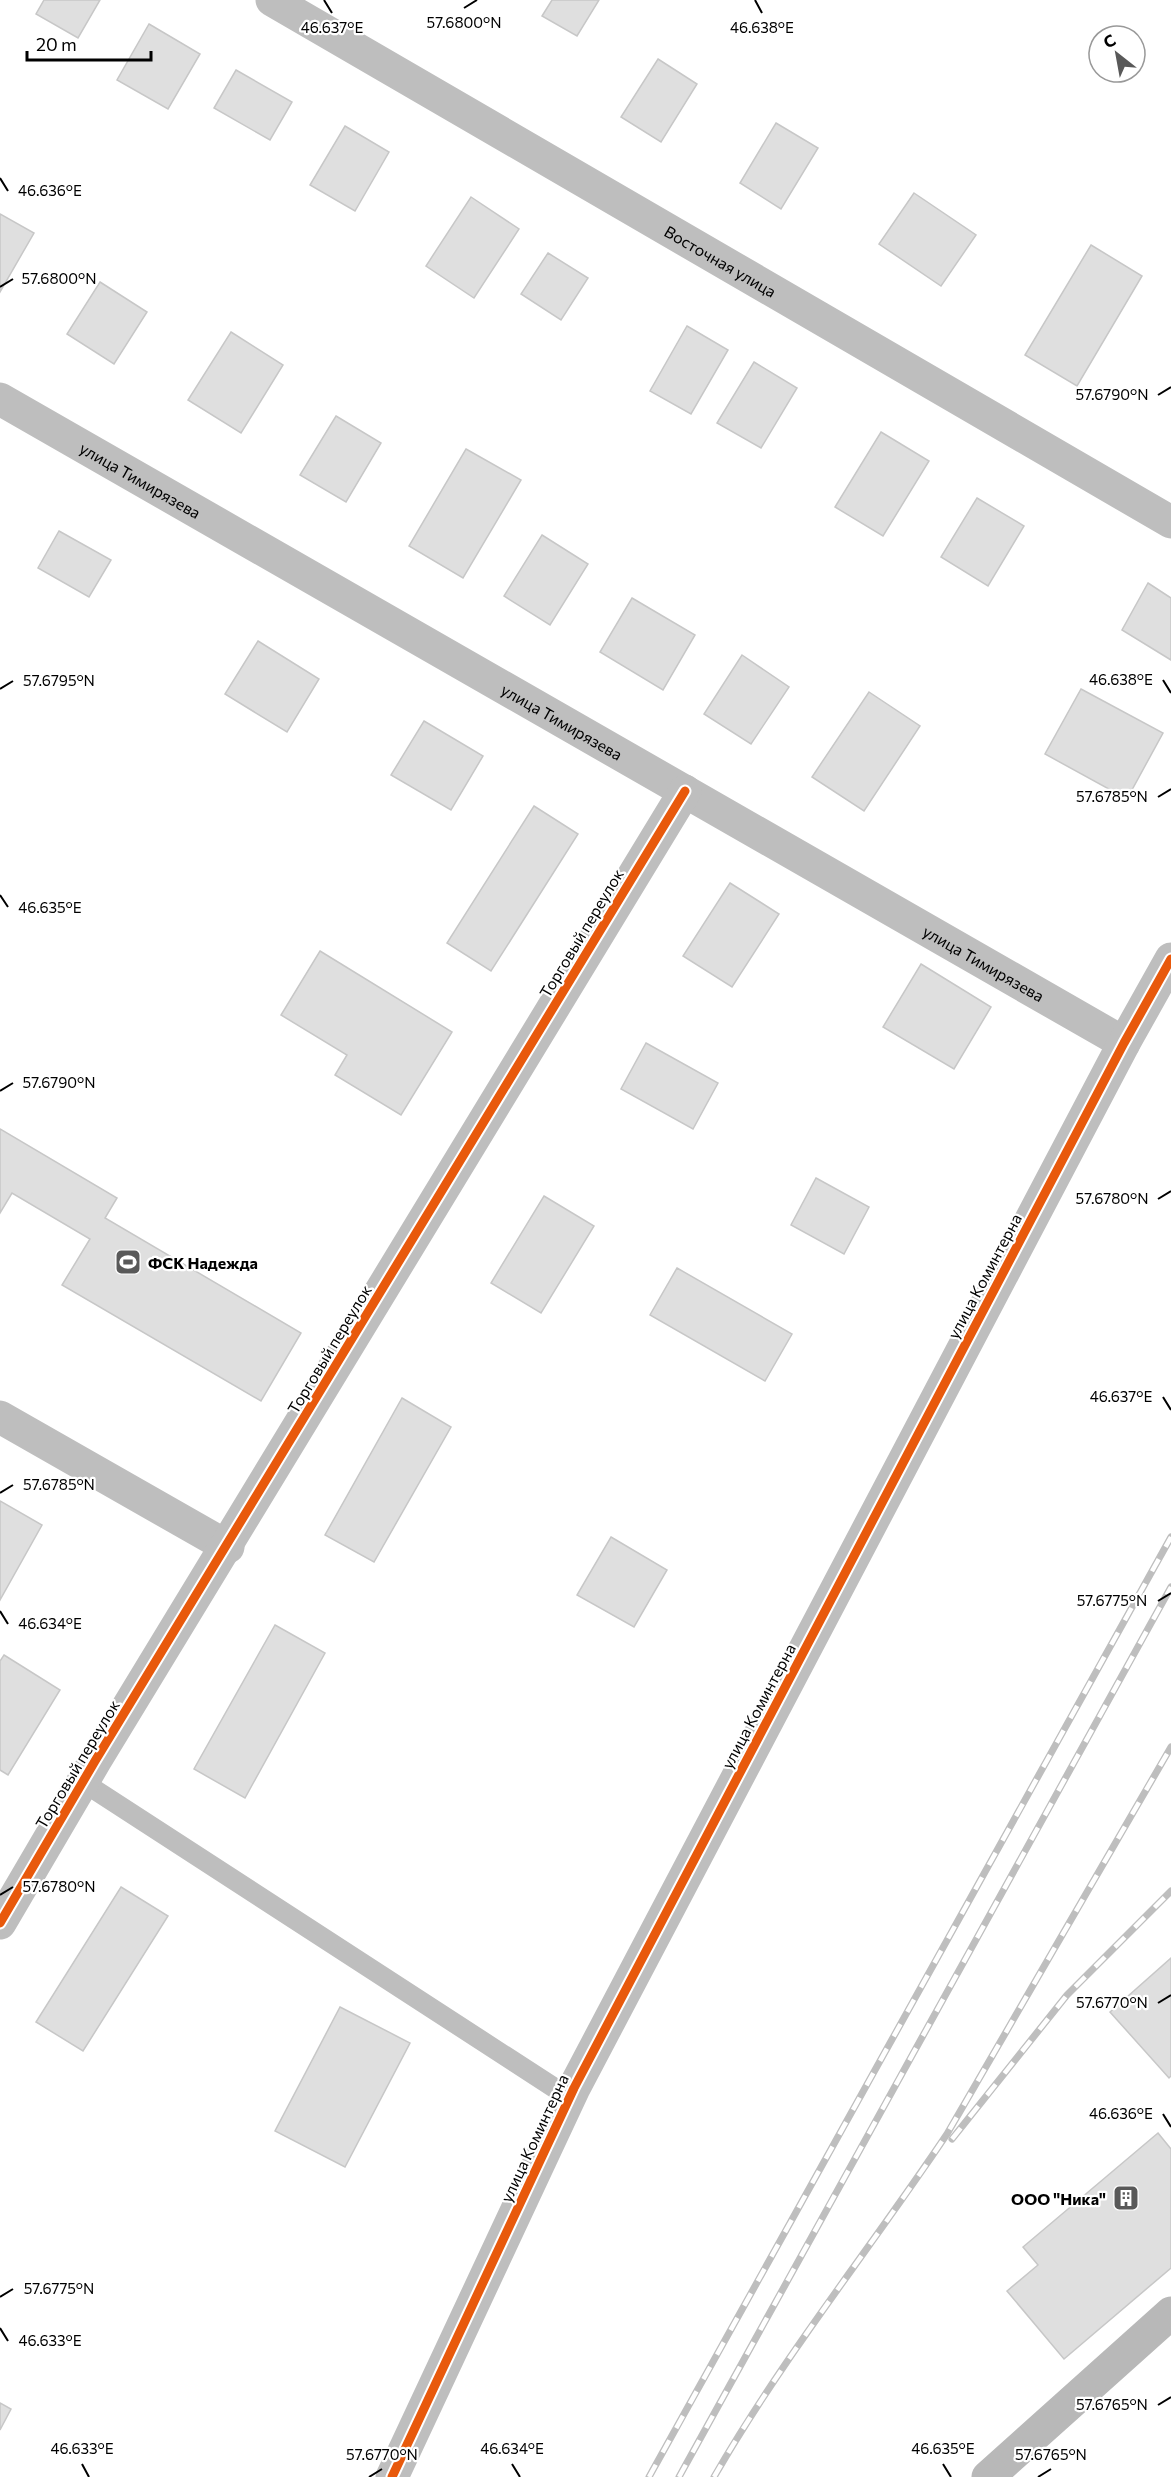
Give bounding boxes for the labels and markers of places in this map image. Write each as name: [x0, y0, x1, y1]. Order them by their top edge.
sports icon: ФСК Надежда: [113, 1247, 143, 1277]
place label: ФСК Надежда: [148, 1253, 258, 1272]
building icon: ООО "Ника": [1111, 2183, 1141, 2213]
place label: ООО "Ника": [1011, 2189, 1106, 2208]

